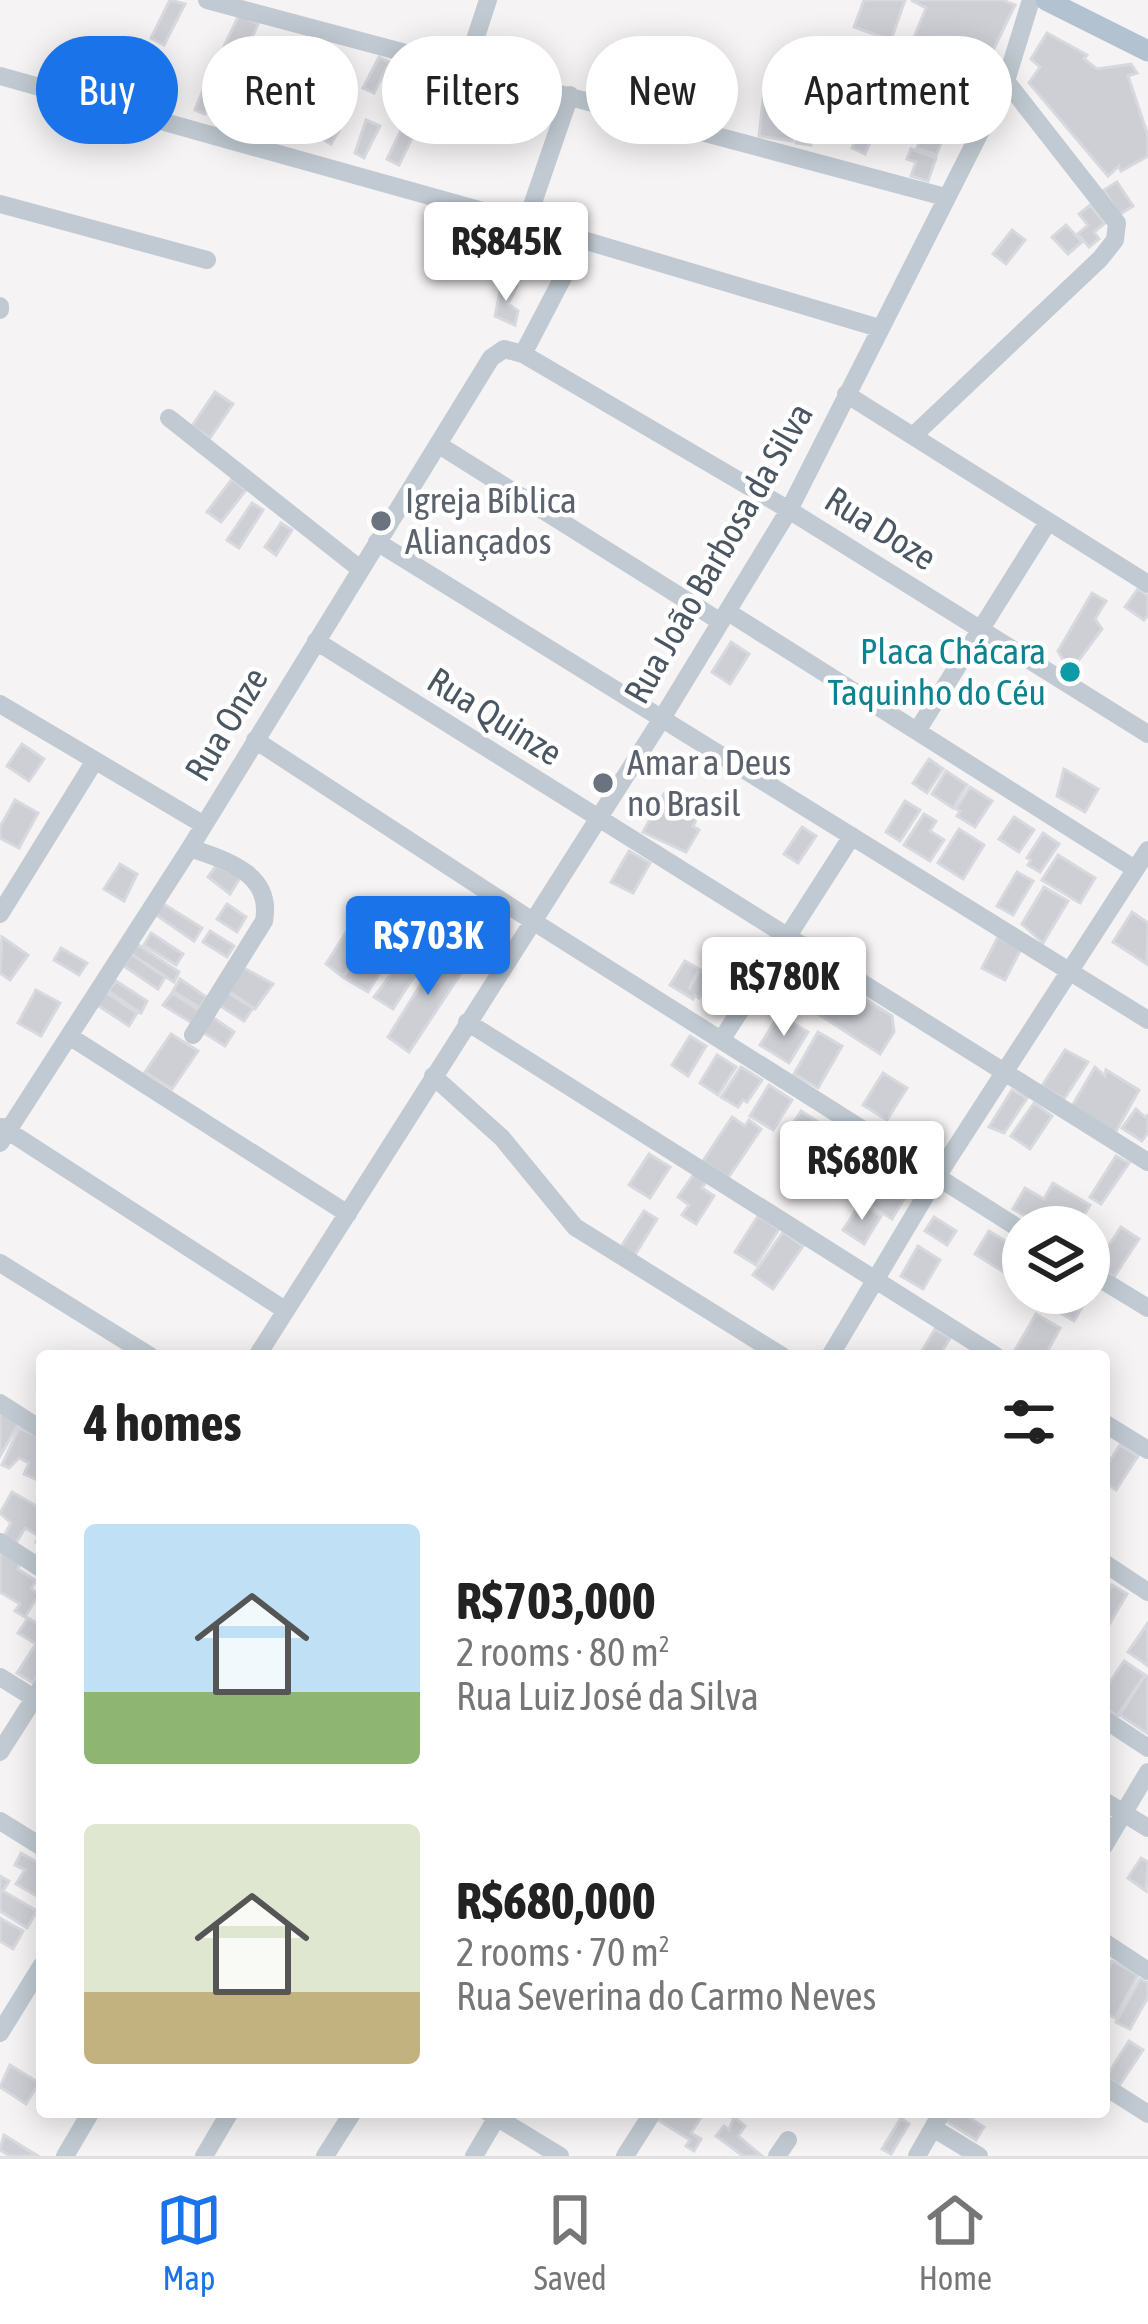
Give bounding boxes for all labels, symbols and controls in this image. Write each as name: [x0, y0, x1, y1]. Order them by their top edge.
chip: Buy: [36, 36, 178, 144]
chip: Rent: [202, 36, 358, 144]
chip: Filters: [382, 36, 562, 144]
chip: New: [586, 36, 738, 144]
chip: Apartment: [762, 36, 1012, 144]
pin: R$845K: [408, 202, 604, 304]
text: R$845K: [451, 219, 561, 263]
street label: Rua João Barbosa da Silva: [615, 396, 821, 710]
street label: Rua Doze: [818, 478, 944, 578]
place label: Igreja Bíblica Aliançados: [405, 479, 577, 562]
marker: Igreja Bíblica Aliançados: [368, 508, 394, 534]
place label: Placa Chácara Taquinho do Céu: [828, 630, 1046, 713]
street label: Rua Quinze: [420, 658, 570, 774]
marker: Placa Chácara Taquinho do Céu: [1057, 659, 1083, 685]
street label: Rua Onze: [176, 660, 276, 788]
place label: Amar a Deus no Brasil: [627, 741, 791, 824]
marker: Amar a Deus no Brasil: [590, 770, 616, 796]
pin: R$703K: [330, 896, 526, 998]
text: R$703K: [373, 913, 483, 957]
pin: R$780K: [686, 937, 882, 1039]
text: R$780K: [729, 954, 839, 998]
pin: R$680K: [764, 1121, 960, 1223]
text: R$680K: [807, 1138, 917, 1182]
map controls: [1002, 1206, 1110, 1314]
button: layers: [1002, 1206, 1110, 1314]
icon: filters: [996, 1389, 1062, 1455]
text: 4 homes: [84, 1393, 242, 1452]
text: R$703,000: [456, 1571, 656, 1630]
icon: home: [180, 1572, 324, 1716]
text: 2 rooms · 80 m²: [456, 1630, 670, 1674]
text: Rua Luiz José da Silva: [456, 1674, 759, 1718]
text: R$680,000: [456, 1871, 656, 1930]
icon: home: [180, 1872, 324, 2016]
text: 2 rooms · 70 m²: [456, 1930, 670, 1974]
text: Rua Severina do Carmo Neves: [456, 1974, 876, 2018]
tab: Map: [156, 2187, 222, 2297]
tab: Saved: [534, 2187, 607, 2297]
tab: Home: [919, 2187, 992, 2297]

